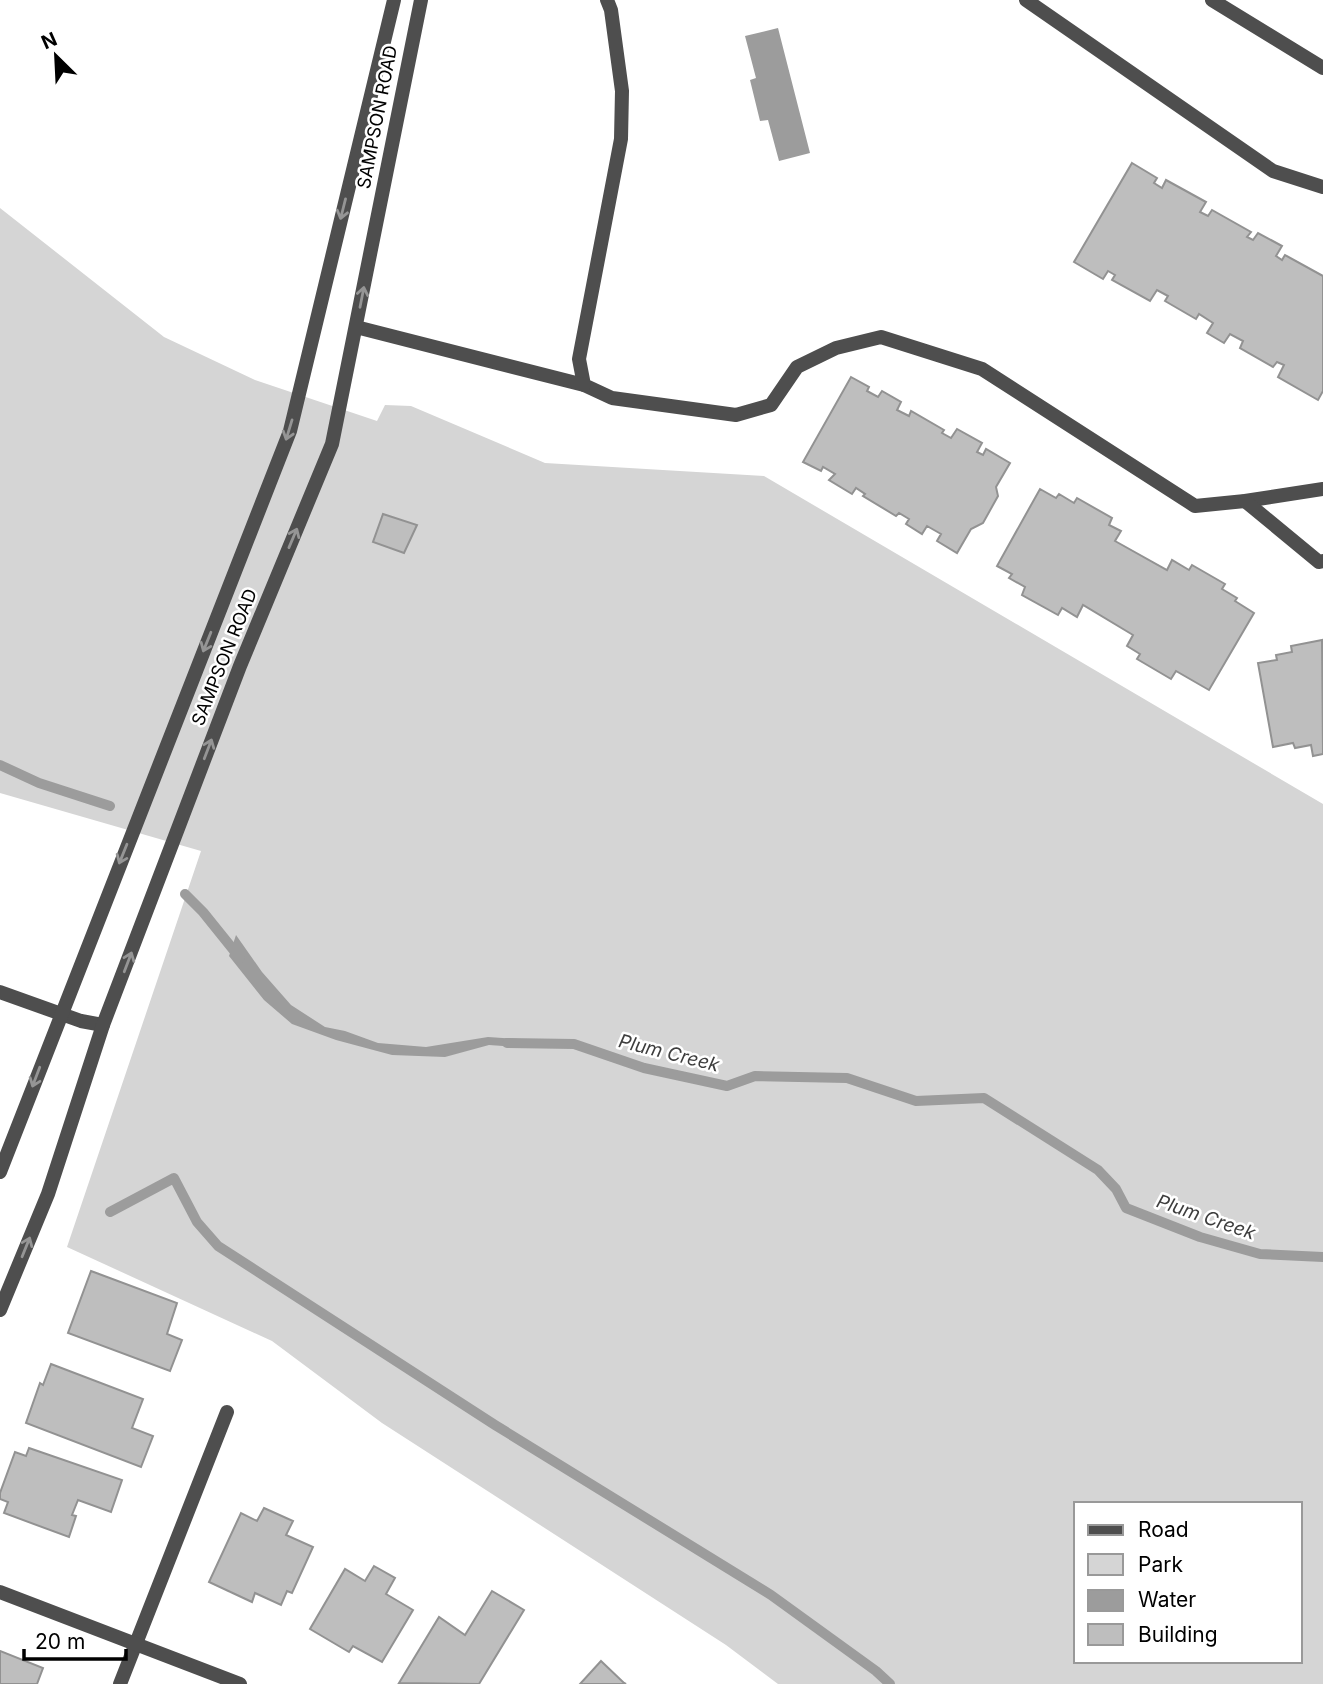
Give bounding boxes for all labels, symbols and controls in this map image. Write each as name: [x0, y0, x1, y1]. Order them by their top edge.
north arrow: [21, 21, 91, 91]
text: N: [38, 27, 61, 54]
street label: SAMPSON ROAD: [353, 43, 401, 191]
one-way arrow: [336, 197, 350, 220]
one-way arrow: [355, 286, 369, 309]
one-way arrow: [282, 419, 295, 441]
one-way arrow: [287, 528, 300, 549]
street label: SAMPSON ROAD: [187, 585, 261, 729]
one-way arrow: [200, 631, 213, 653]
one-way arrow: [203, 739, 216, 760]
one-way arrow: [116, 842, 129, 864]
one-way arrow: [122, 951, 135, 973]
water label: Plum Creek: [616, 1029, 722, 1077]
one-way arrow: [29, 1066, 41, 1088]
water label: Plum Creek: [1154, 1189, 1259, 1245]
one-way arrow: [20, 1237, 33, 1258]
legend: [1074, 1502, 1302, 1663]
text: Road: [1138, 1517, 1189, 1542]
text: Park: [1138, 1552, 1183, 1577]
text: Water: [1138, 1587, 1196, 1612]
scale bar: [24, 1618, 126, 1662]
text: Building: [1138, 1622, 1218, 1647]
text: 20 m: [35, 1629, 85, 1654]

